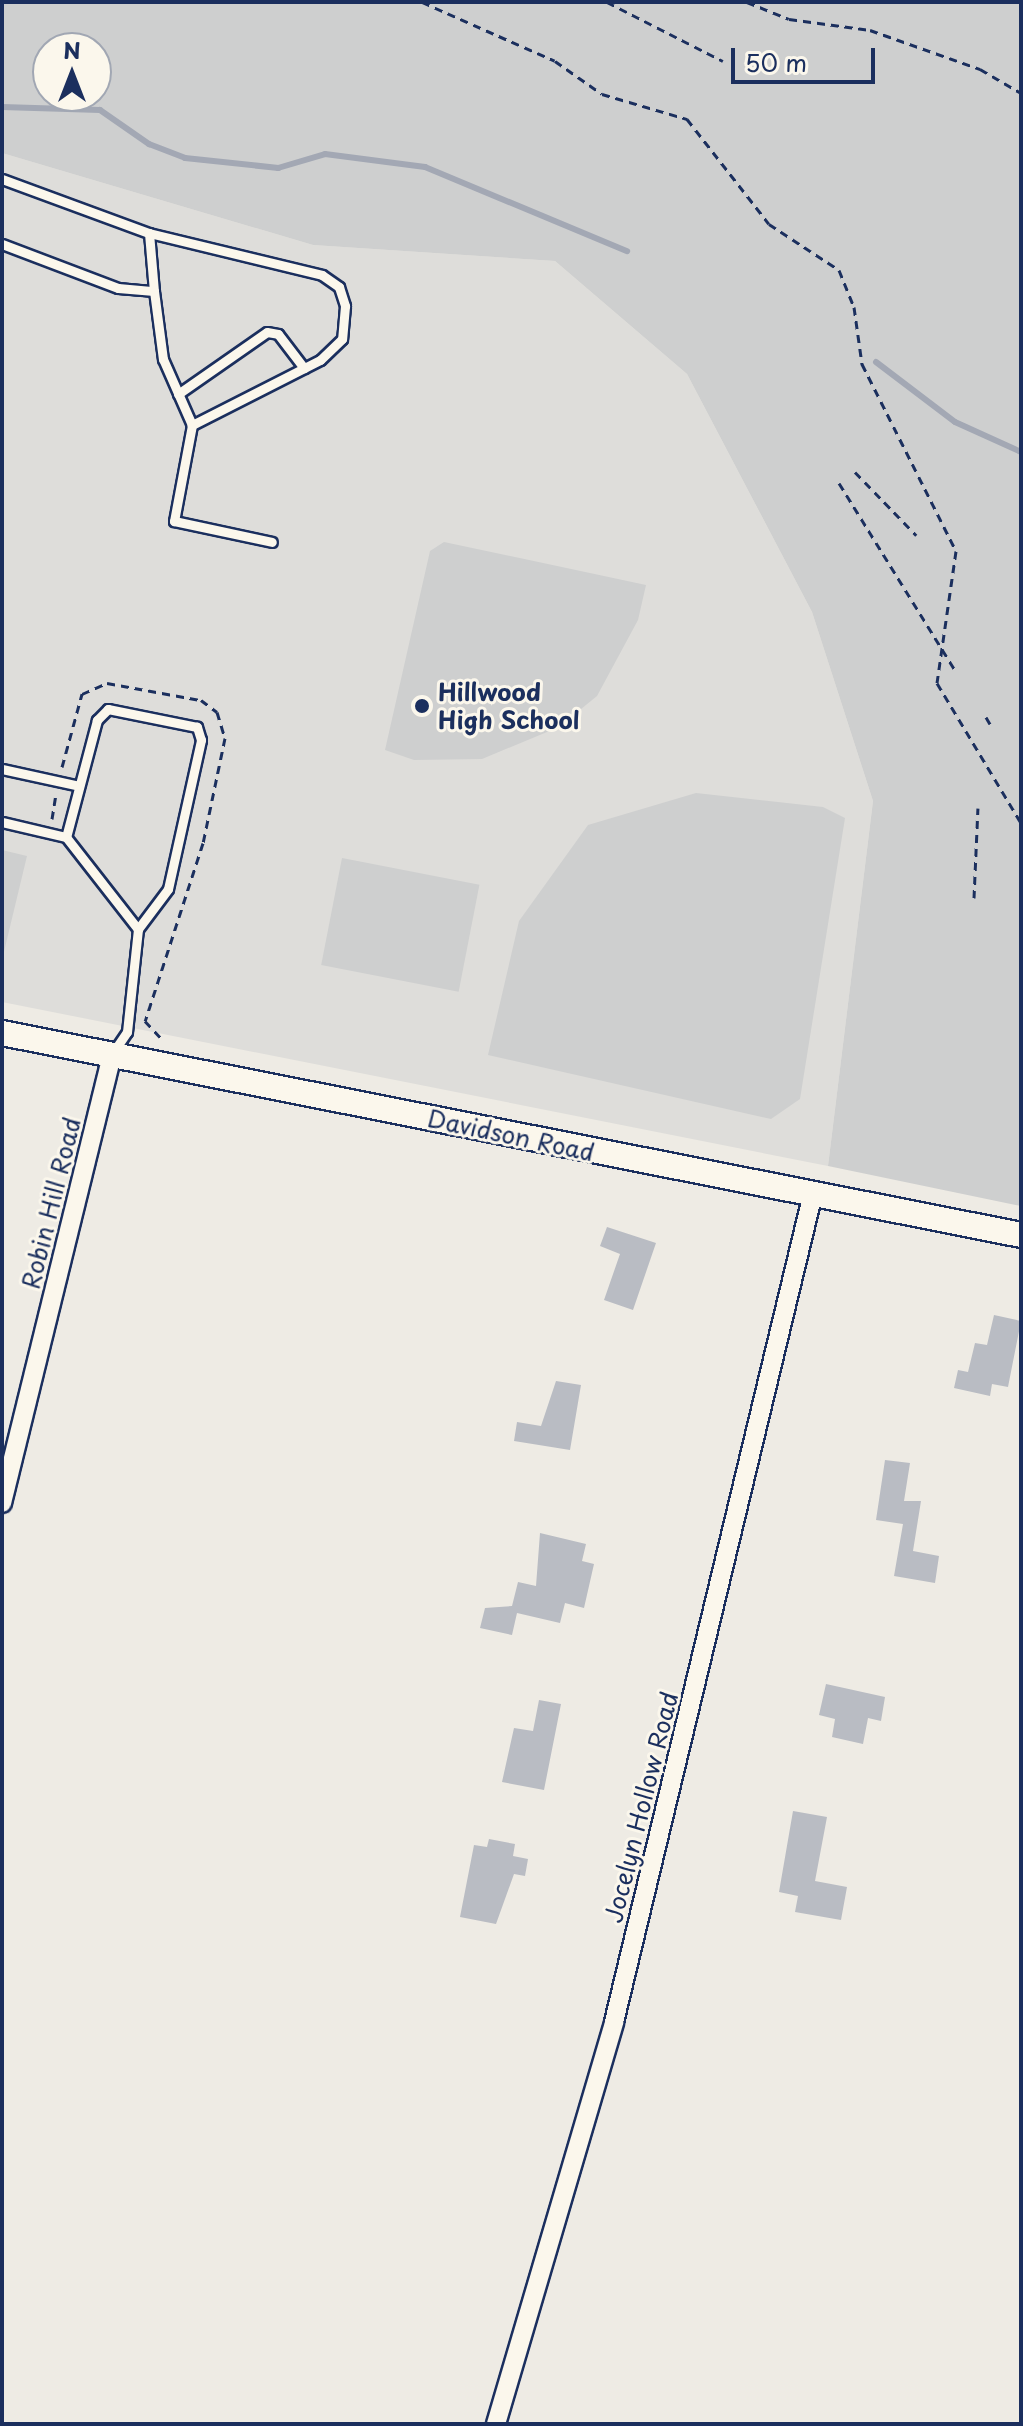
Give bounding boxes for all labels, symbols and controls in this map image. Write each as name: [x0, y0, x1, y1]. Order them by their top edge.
north arrow: [32, 32, 112, 112]
scale bar: [735, 32, 879, 82]
text: N: [63, 33, 81, 66]
text: 50 m: [745, 44, 807, 80]
place label: Hillwood High School: [438, 678, 581, 734]
marker: Hillwood High School: [413, 697, 431, 715]
street label: Davidson Road: [425, 1103, 597, 1167]
street label: Robin Hill Road: [16, 1114, 86, 1292]
street label: Jocelyn Hollow Road: [598, 1688, 684, 1926]

